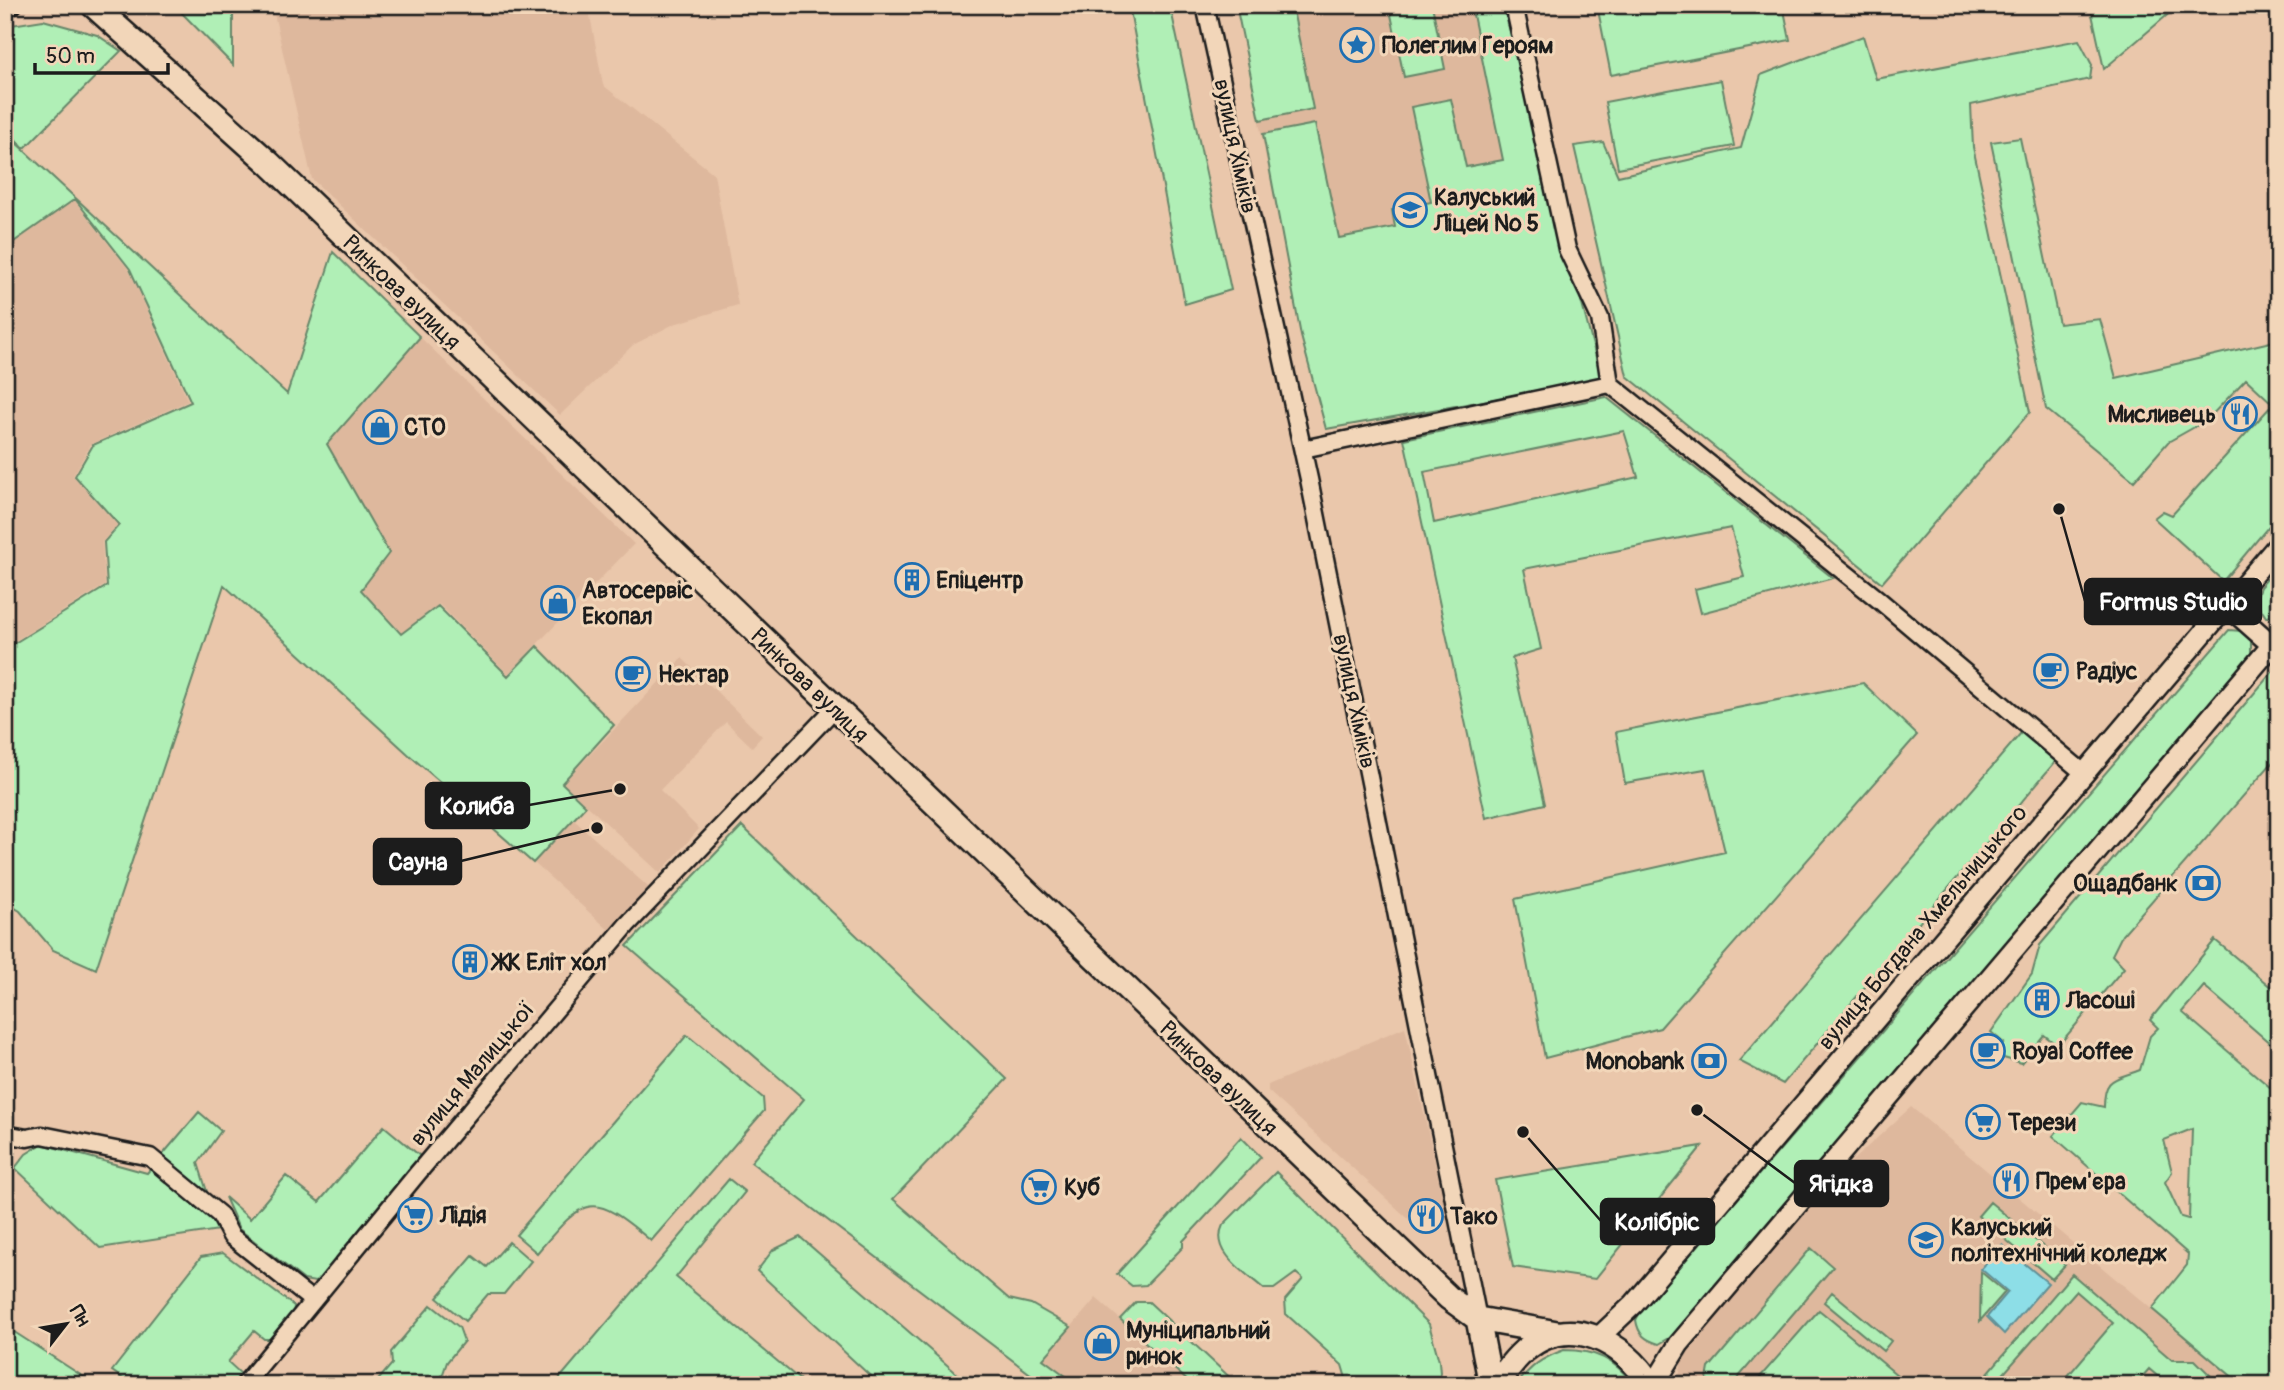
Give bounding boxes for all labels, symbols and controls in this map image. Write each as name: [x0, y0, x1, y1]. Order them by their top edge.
place icon: Полеглим Героям: [1338, 26, 1376, 64]
place label: Полеглим Героям: [1382, 31, 1553, 60]
scale bar: [35, 32, 168, 76]
text: 50 m: [46, 43, 95, 70]
street label: вулиця Хіміків: [1207, 76, 1264, 216]
place label: Калуський Ліцей № 5: [1433, 183, 1539, 238]
school or university icon: Калуський Ліцей № 5: [1391, 191, 1429, 229]
street label: Ринкова вулиця: [337, 229, 467, 356]
restaurant icon: Мисливець: [2221, 395, 2259, 433]
place label: Мисливець: [2108, 400, 2216, 429]
shop icon: СТО: [361, 408, 399, 446]
place label: СТО: [404, 413, 446, 442]
building icon: Епіцентр: [893, 561, 931, 599]
place label: Епіцентр: [936, 566, 1024, 595]
place label: Автосервіс Екопал: [582, 576, 693, 631]
callout: Formus Studio: [2085, 579, 2261, 624]
shop icon: Автосервіс Екопал: [539, 584, 577, 622]
text: Formus Studio: [2099, 588, 2247, 617]
street label: Ринкова вулиця: [745, 622, 875, 749]
street label: вулиця Хіміків: [1326, 631, 1383, 771]
cafe icon: Радіус: [2032, 652, 2070, 690]
cafe icon: Нектар: [614, 655, 652, 693]
place label: Радіус: [2076, 657, 2138, 686]
place label: Нектар: [658, 660, 729, 689]
callout: Колиба: [426, 783, 529, 828]
text: Колиба: [440, 792, 514, 821]
street label: вулиця Богдана Хмельницького: [1811, 799, 2033, 1056]
callout: Сауна: [374, 839, 461, 884]
text: Сауна: [388, 848, 448, 877]
bank icon: Ощадбанк: [2184, 864, 2222, 902]
place label: Ощадбанк: [2073, 869, 2178, 898]
building icon: ЖК Еліт хол: [451, 943, 489, 981]
place label: ЖК Еліт хол: [490, 948, 607, 977]
building icon: Ласоші: [2023, 981, 2061, 1019]
place label: Ласоші: [2065, 986, 2135, 1015]
street label: вулиця Малицької: [403, 995, 541, 1152]
street label: Ринкова вулиця: [1154, 1015, 1284, 1142]
cafe icon: Royal Coffee: [1969, 1032, 2007, 1070]
place label: Royal Coffee: [2012, 1037, 2134, 1066]
bank icon: Monobank: [1690, 1042, 1728, 1080]
place label: Monobank: [1586, 1047, 1684, 1076]
supermarket icon: Терези: [1964, 1103, 2002, 1141]
place label: Терези: [2007, 1108, 2076, 1137]
callout: Ягідка: [1795, 1161, 1888, 1206]
restaurant icon: Прем'єра: [1992, 1162, 2030, 1200]
place label: Прем'єра: [2036, 1167, 2126, 1196]
supermarket icon: Куб: [1020, 1168, 1058, 1206]
text: Ягідка: [1809, 1170, 1873, 1199]
place label: Куб: [1064, 1173, 1101, 1202]
supermarket icon: Лідія: [396, 1196, 434, 1234]
restaurant icon: Тако: [1407, 1197, 1445, 1235]
callout: Колібріс: [1601, 1199, 1714, 1244]
place label: Лідія: [439, 1201, 487, 1230]
place label: Тако: [1449, 1202, 1498, 1231]
text: Колібріс: [1614, 1208, 1700, 1237]
place label: Калуський політехнічний коледж: [1951, 1213, 2168, 1268]
school or university icon: Калуський політехнічний коледж: [1907, 1221, 1945, 1259]
north arrow: [32, 1288, 102, 1358]
text: Пн: [64, 1301, 95, 1331]
place label: Муніципальний ринок: [1126, 1316, 1270, 1371]
shop icon: Муніципальний ринок: [1083, 1324, 1121, 1362]

